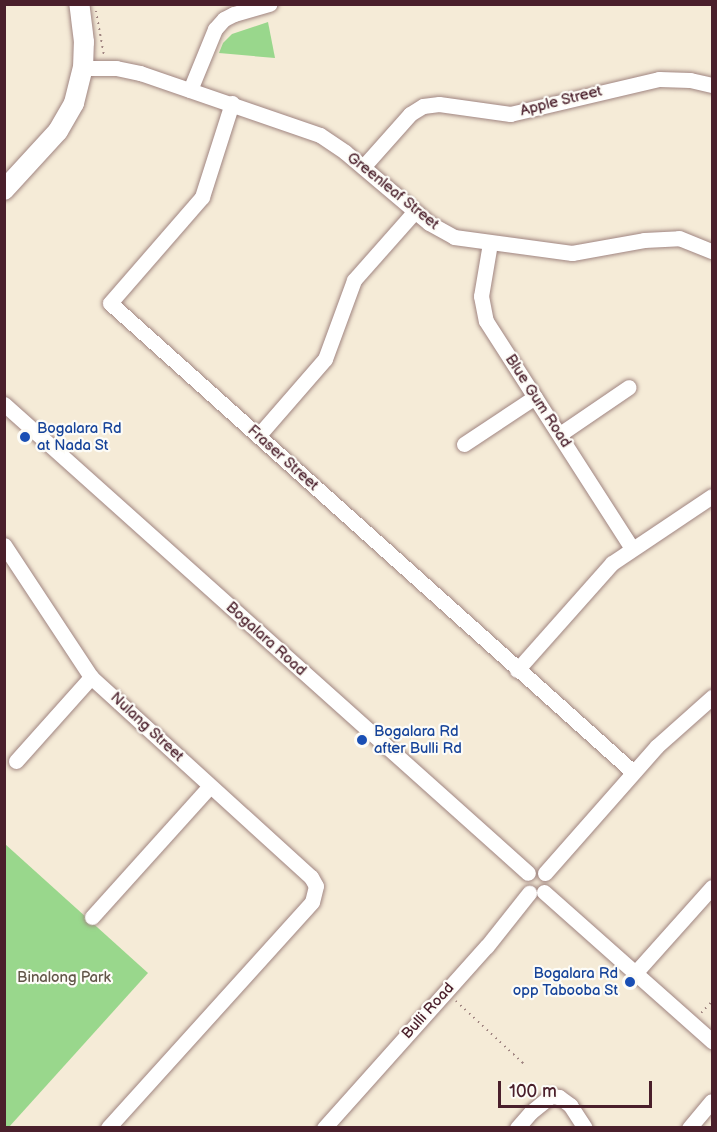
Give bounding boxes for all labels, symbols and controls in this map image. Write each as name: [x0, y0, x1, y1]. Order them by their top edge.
street label: Apple Street: [518, 82, 604, 120]
street label: Greenleaf Street: [343, 148, 443, 234]
street label: Blue Gum Road: [501, 351, 575, 451]
place label: Bogalara Rd at Nada St: [37, 419, 122, 454]
street label: Fraser Street: [244, 421, 322, 495]
marker: Bogalara Rd at Nada St: [18, 430, 32, 444]
street label: Bogalara Road: [222, 598, 310, 680]
street label: Nulang Street: [107, 688, 187, 766]
place label: Bogalara Rd after Bulli Rd: [374, 722, 462, 757]
marker: Bogalara Rd after Bulli Rd: [355, 733, 369, 747]
place label: Bogalara Rd opp Tabooba St: [512, 964, 618, 999]
park label: Binalong Park: [17, 969, 111, 987]
marker: Bogalara Rd opp Tabooba St: [623, 975, 637, 989]
street label: Bulli Road: [398, 979, 458, 1043]
scale bar: [501, 1069, 656, 1107]
text: 100 m: [509, 1081, 557, 1102]

